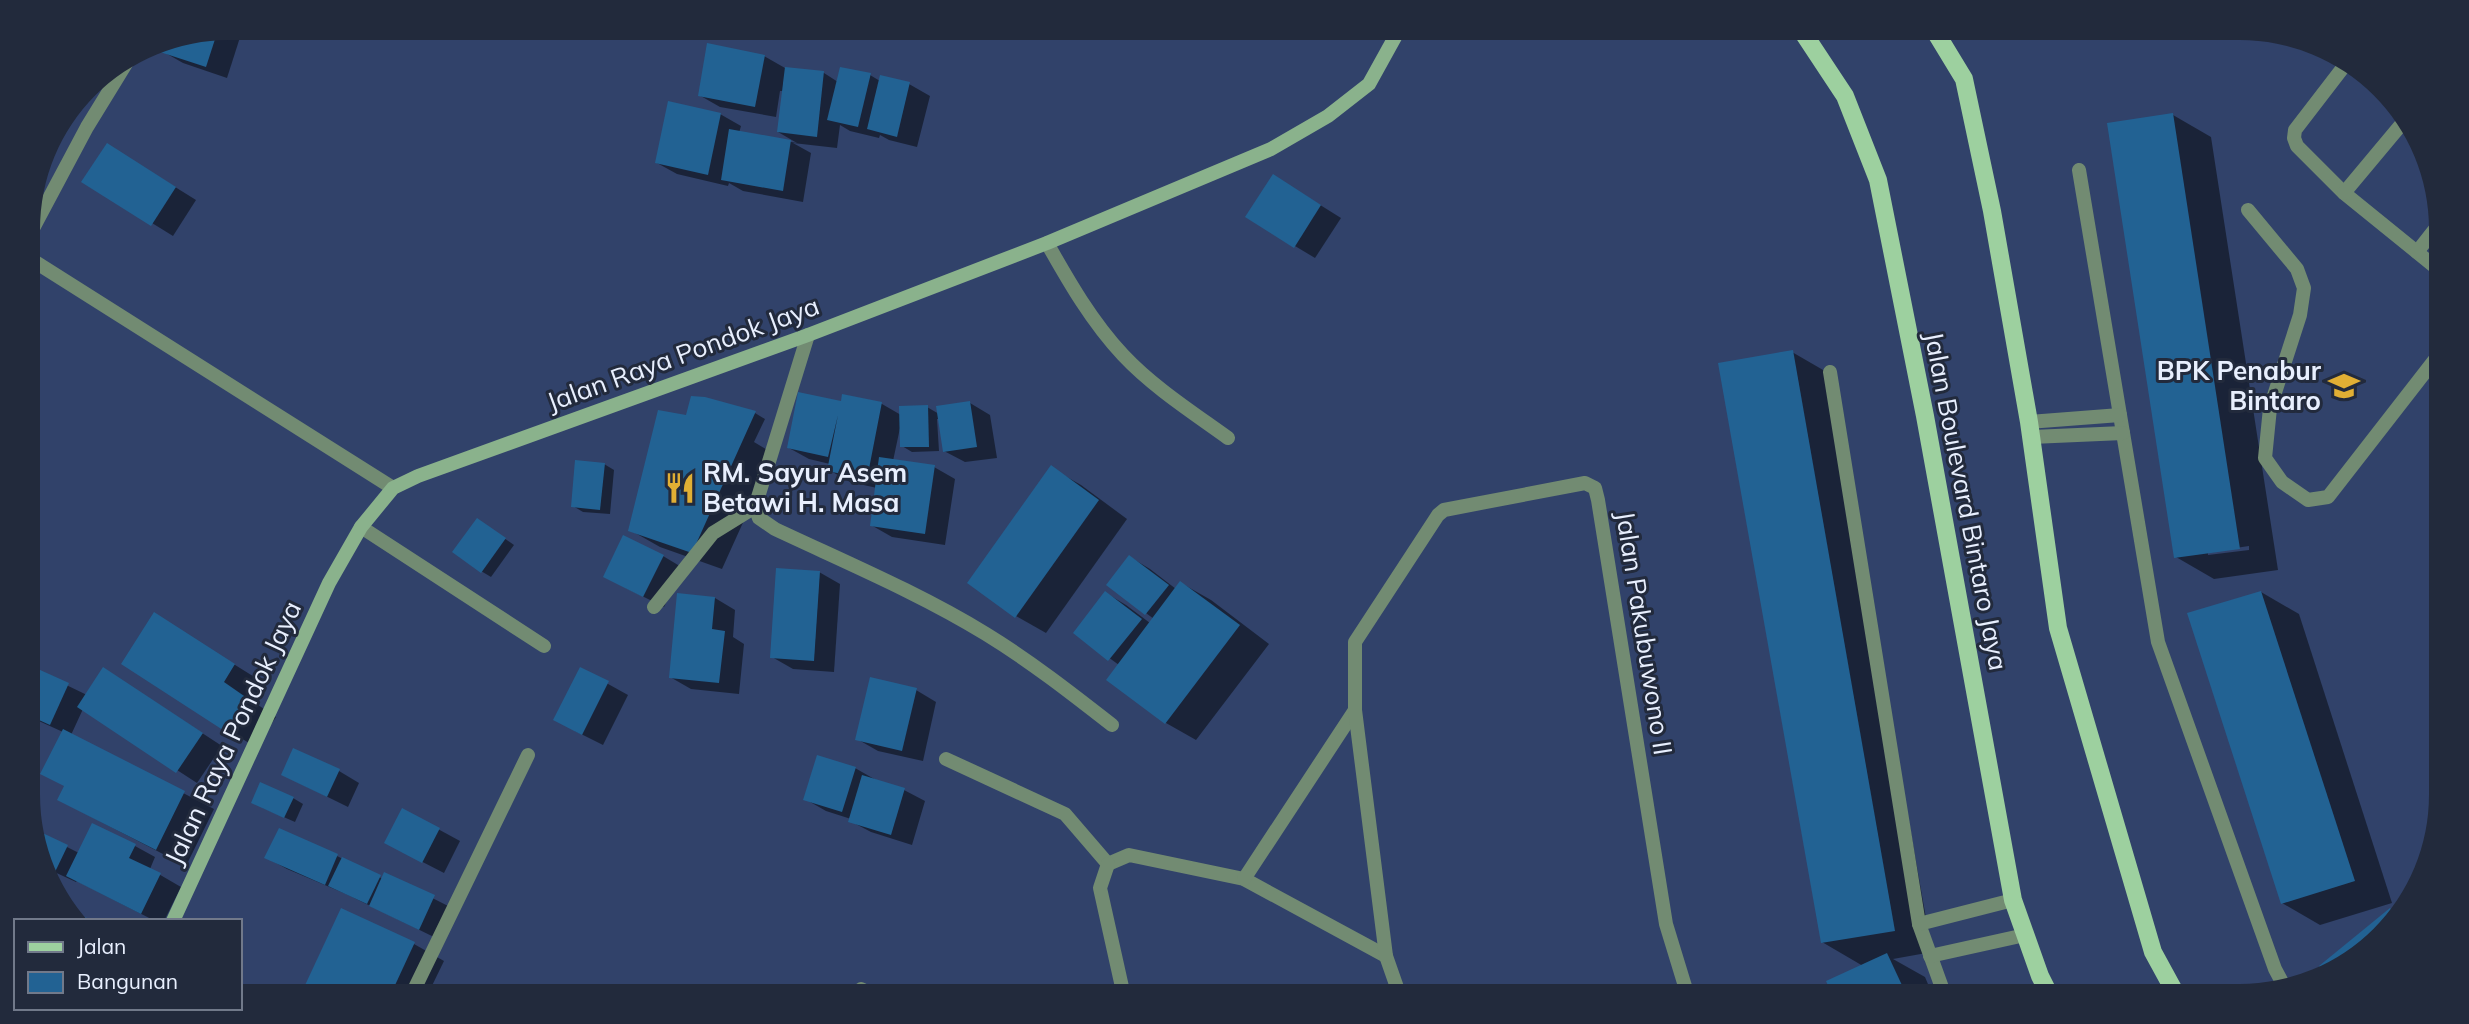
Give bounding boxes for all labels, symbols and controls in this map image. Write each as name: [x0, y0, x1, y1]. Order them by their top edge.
street label: Jalan Raya Pondok Jaya: [542, 289, 824, 418]
street label: Jalan Boulevard Bintaro Jaya: [1917, 329, 2016, 673]
place label: BPK Penabur Bintaro: [2157, 354, 2322, 417]
school or university icon: BPK Penabur Bintaro: [2327, 369, 2361, 403]
place label: RM. Sayur Asem Betawi H. Masa: [703, 456, 907, 519]
restaurant icon: RM. Sayur Asem Betawi H. Masa: [663, 471, 697, 505]
street label: Jalan Pakubuwono II: [1609, 509, 1680, 757]
street label: Jalan Raya Pondok Jaya: [157, 596, 308, 870]
legend: [14, 919, 242, 1010]
text: Jalan: [77, 933, 126, 959]
text: Bangunan: [77, 968, 178, 994]

